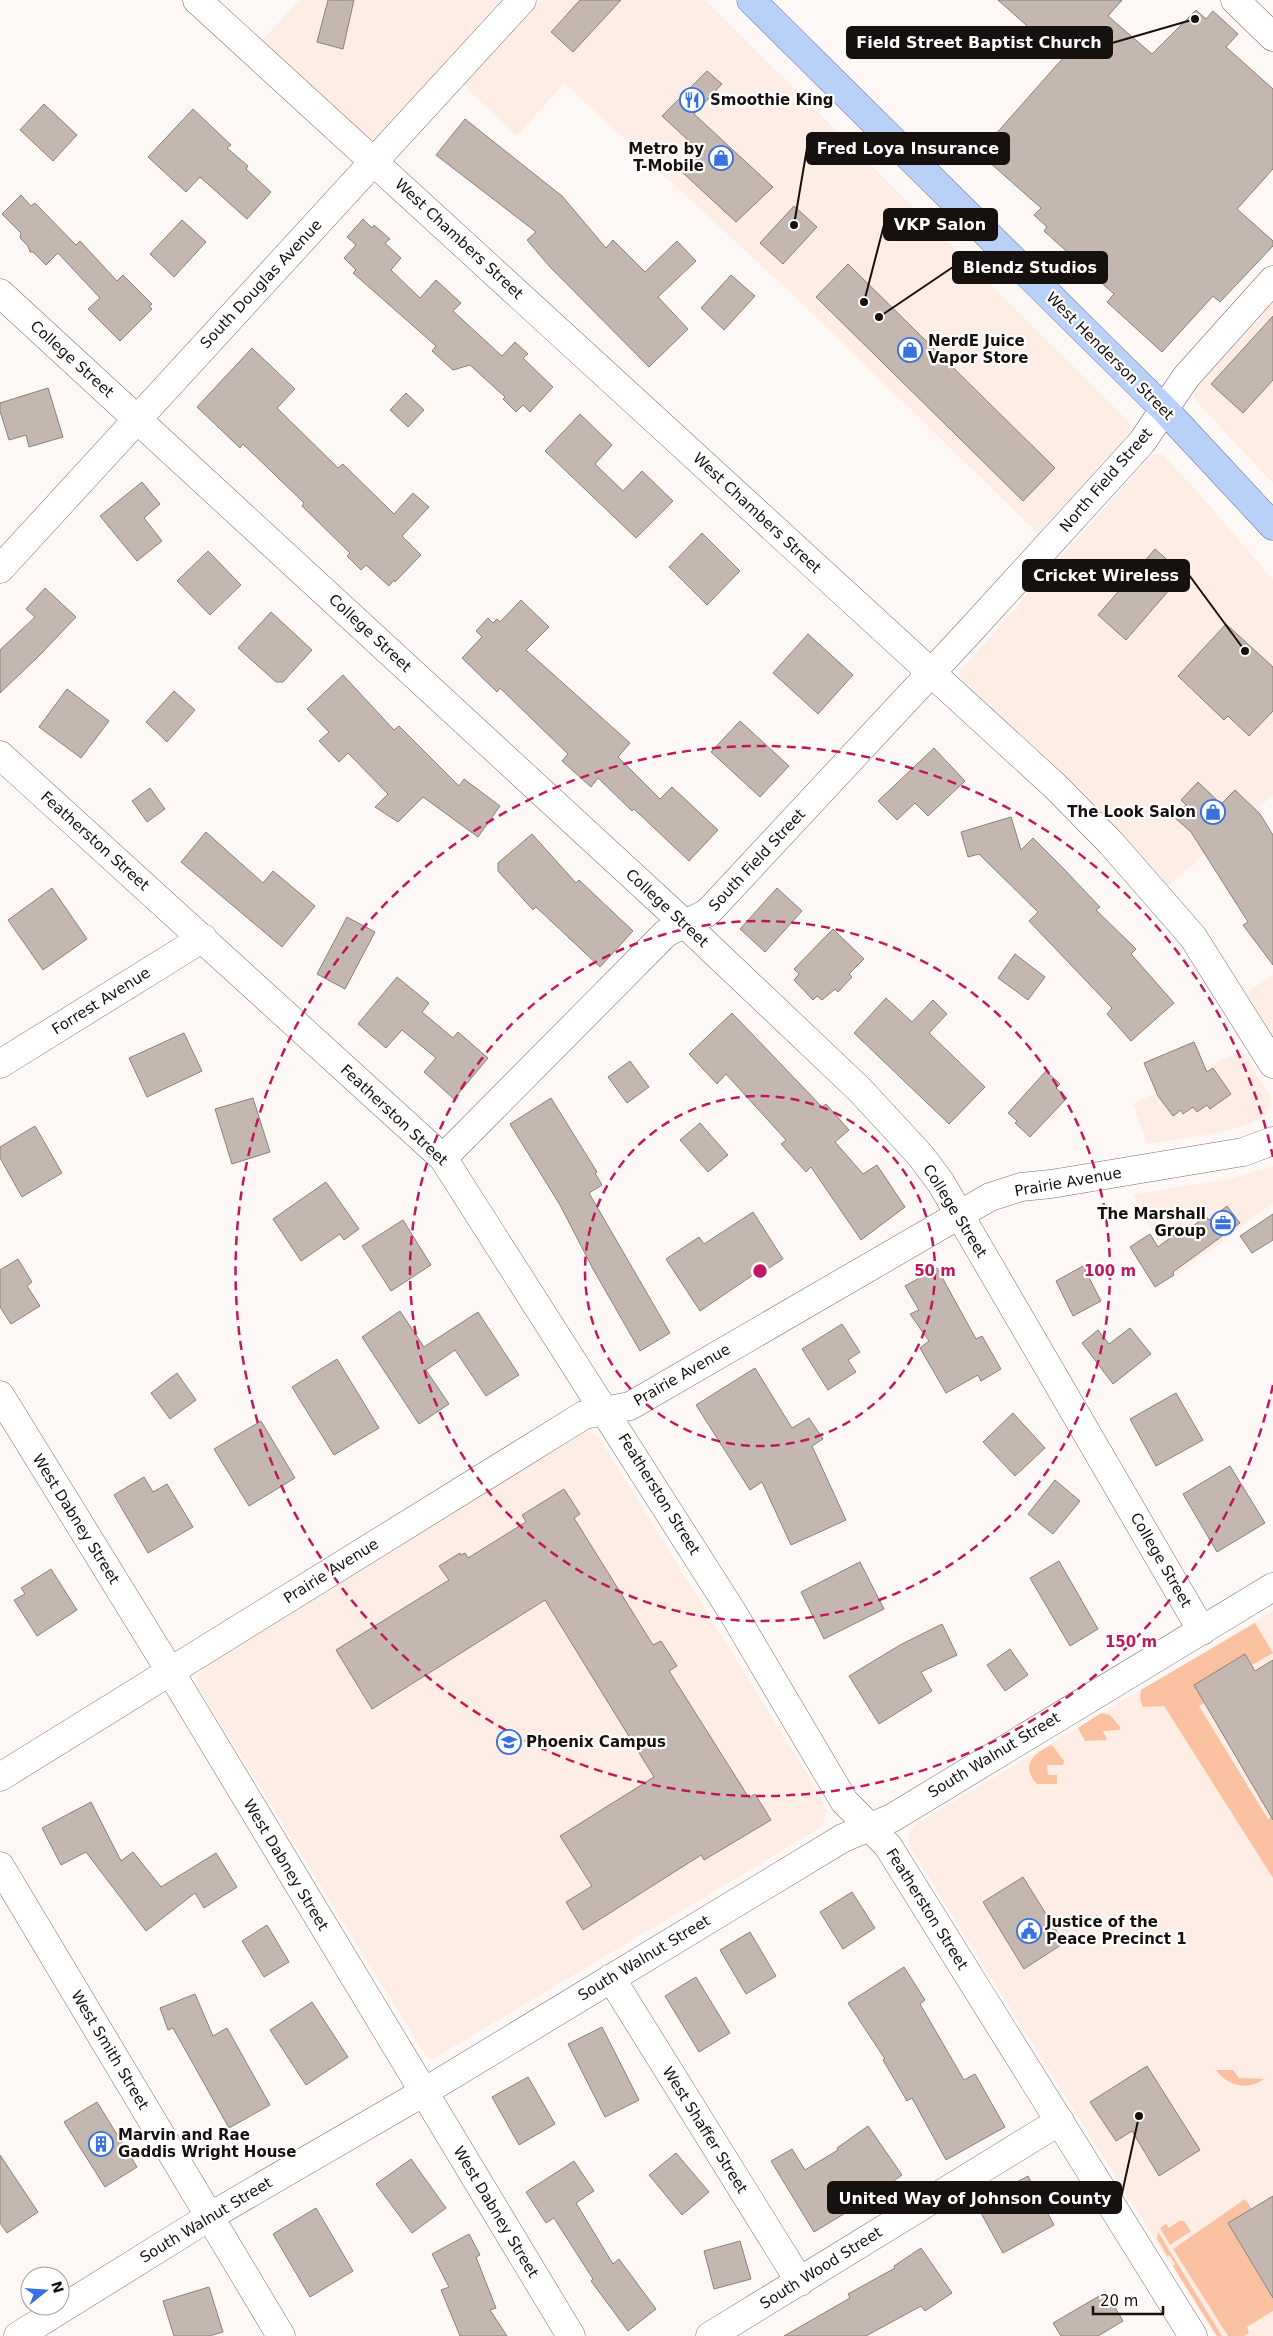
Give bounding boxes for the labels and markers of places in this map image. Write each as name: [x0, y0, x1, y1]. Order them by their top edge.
callout: Field Street Baptist Church: [847, 27, 1112, 58]
restaurant icon: Smoothie King: [679, 87, 705, 113]
place label: Smoothie King: [710, 91, 834, 109]
callout: Fred Loya Insurance: [807, 133, 1009, 164]
place label: Metro by T-Mobile: [628, 140, 704, 175]
shop icon: Metro by T-Mobile: [708, 145, 734, 171]
callout: VKP Salon: [884, 209, 997, 240]
callout: Blendz Studios: [953, 252, 1107, 283]
place label: NerdE Juice Vapor Store: [928, 332, 1028, 367]
shop icon: NerdE Juice Vapor Store: [897, 337, 923, 363]
callout: Cricket Wireless: [1023, 560, 1189, 591]
shop icon: The Look Salon: [1200, 799, 1226, 825]
place label: The Look Salon: [1067, 803, 1196, 821]
place label: The Marshall Group: [1097, 1205, 1206, 1240]
office icon: The Marshall Group: [1210, 1210, 1236, 1236]
centre of rings: [751, 1262, 769, 1280]
school or university icon: Phoenix Campus: [496, 1729, 522, 1755]
place label: Phoenix Campus: [526, 1733, 666, 1751]
place label: Justice of the Peace Precinct 1: [1045, 1913, 1187, 1948]
public building icon: Justice of the Peace Precinct 1: [1016, 1918, 1042, 1944]
place label: Marvin and Rae Gaddis Wright House: [118, 2126, 296, 2161]
building icon: Marvin and Rae Gaddis Wright House: [88, 2131, 114, 2157]
callout: United Way of Johnson County: [828, 2182, 1121, 2213]

